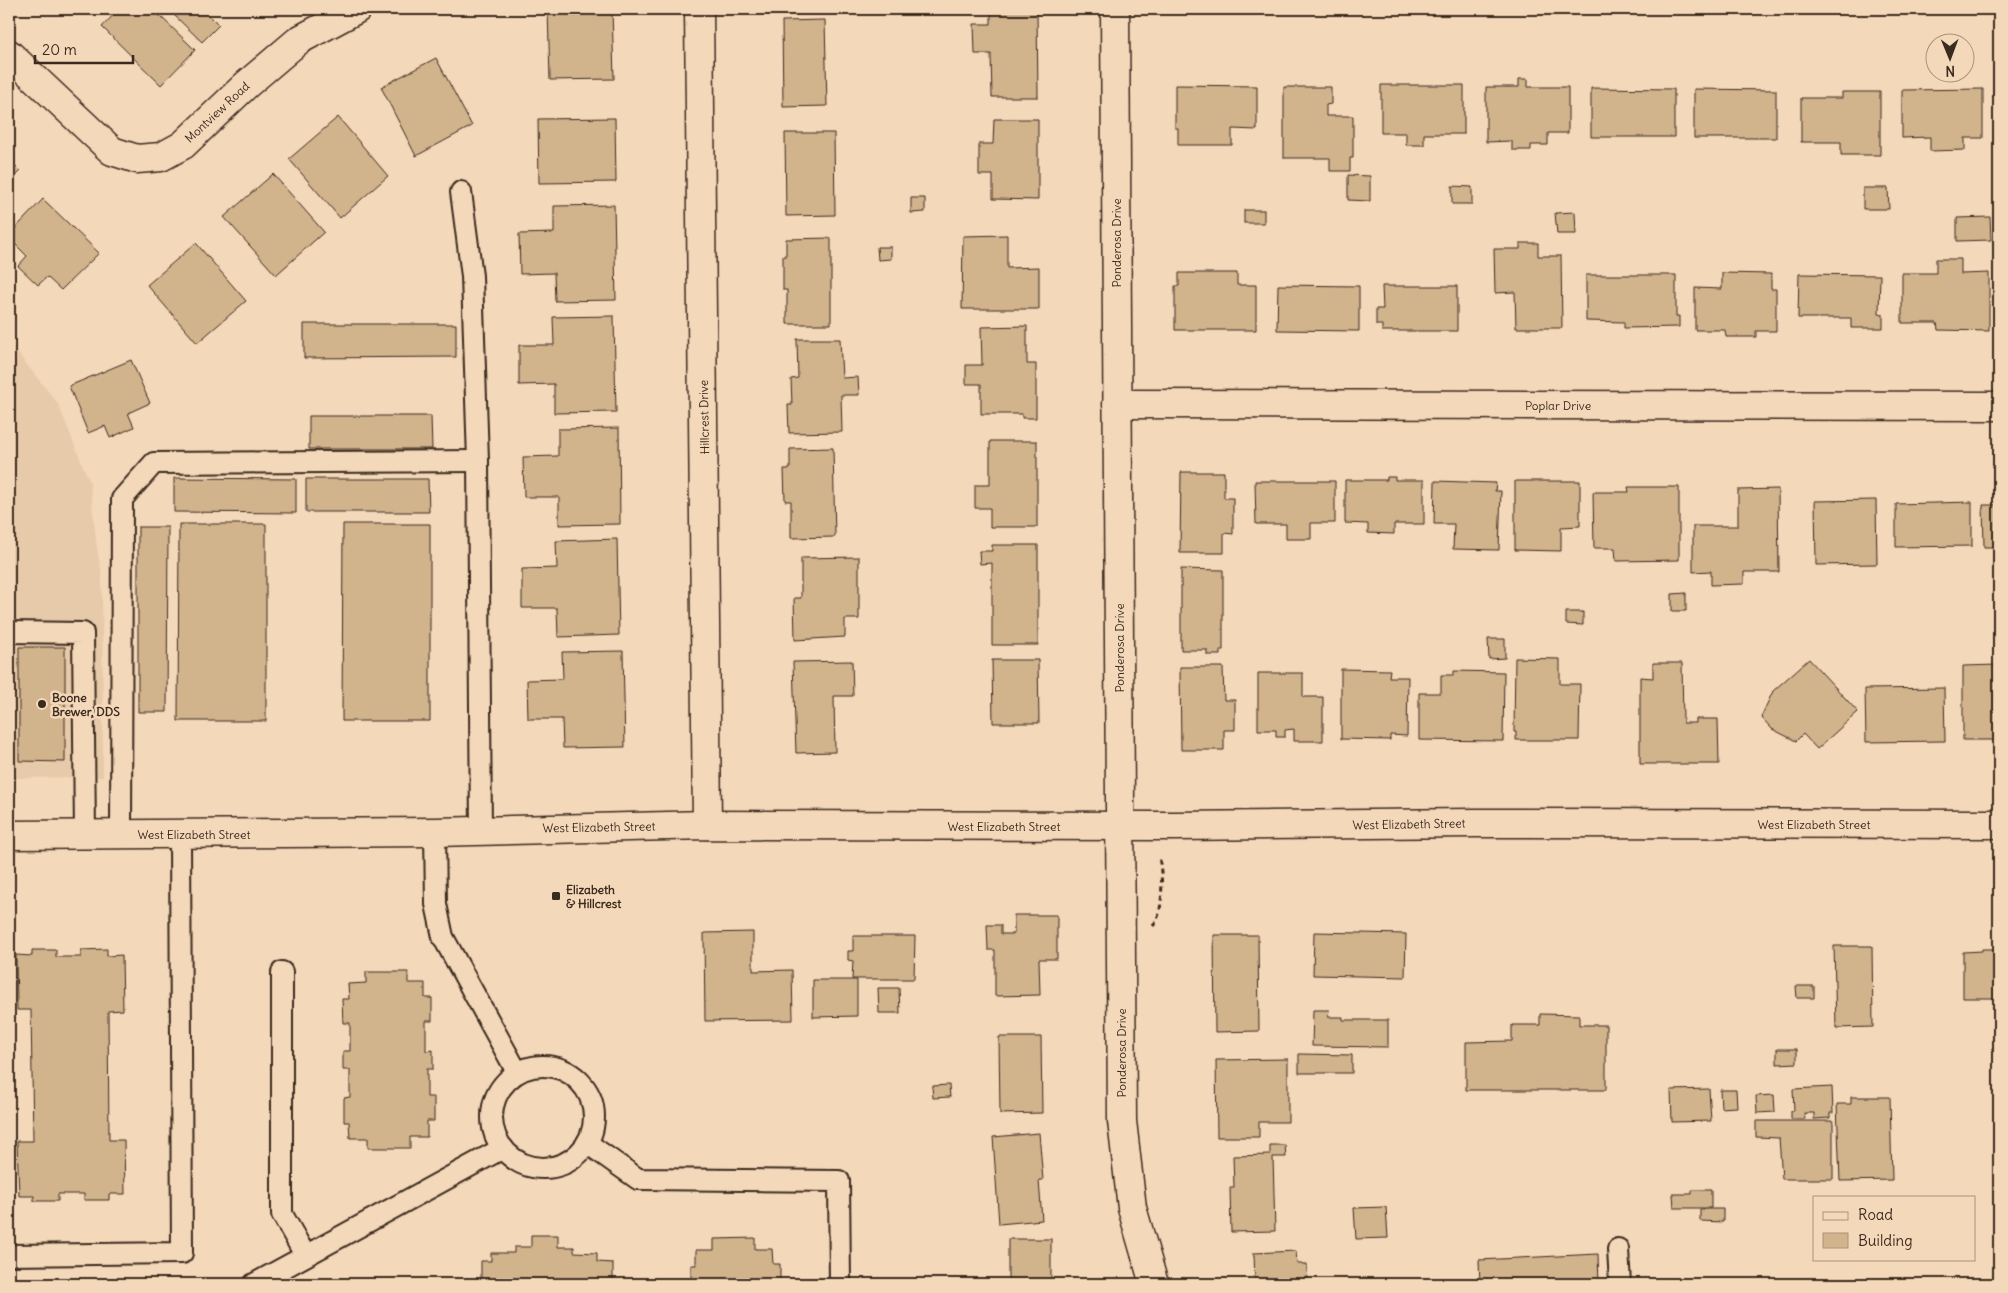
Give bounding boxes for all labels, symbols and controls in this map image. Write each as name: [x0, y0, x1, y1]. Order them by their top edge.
scale bar: [35, 32, 132, 64]
north arrow: [1926, 32, 1976, 82]
text: 20 m: [42, 40, 77, 59]
text: N: [1945, 62, 1955, 80]
street label: Montview Road: [182, 78, 252, 146]
street label: Ponderosa Drive: [1109, 198, 1124, 288]
street label: Hillcrest Drive: [696, 380, 712, 454]
street label: Poplar Drive: [1525, 398, 1591, 413]
street label: Ponderosa Drive: [1112, 603, 1127, 693]
place label: Boone Brewer, DDS: [52, 690, 120, 719]
marker: Boone Brewer, DDS: [36, 698, 48, 710]
street label: West Elizabeth Street: [1352, 816, 1466, 832]
street label: West Elizabeth Street: [1757, 817, 1871, 832]
street label: West Elizabeth Street: [542, 819, 656, 835]
street label: West Elizabeth Street: [947, 819, 1061, 834]
street label: West Elizabeth Street: [137, 827, 251, 842]
place label: Elizabeth & Hillcrest: [566, 882, 622, 911]
marker: Elizabeth & Hillcrest: [550, 890, 562, 902]
street label: Ponderosa Drive: [1114, 1008, 1129, 1098]
legend: [1813, 1196, 1976, 1260]
text: Road: [1858, 1205, 1893, 1224]
text: Building: [1858, 1231, 1913, 1250]

